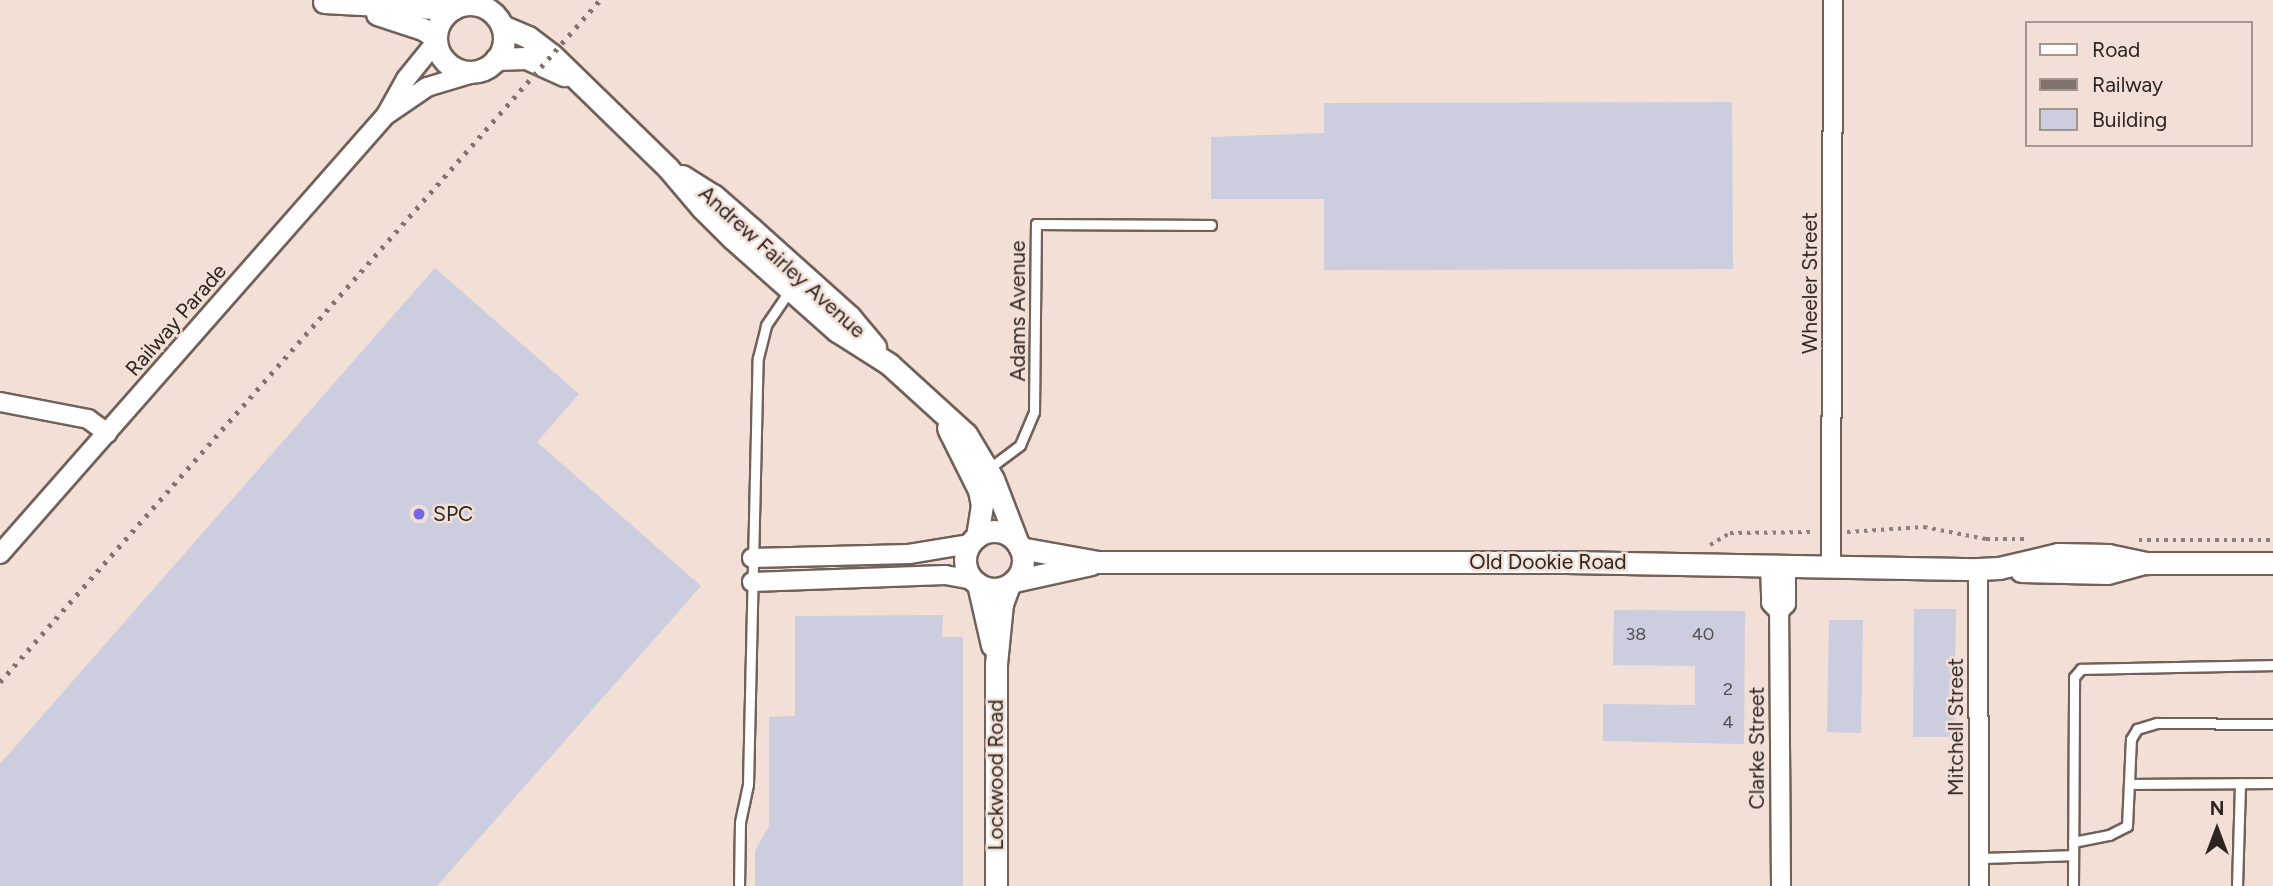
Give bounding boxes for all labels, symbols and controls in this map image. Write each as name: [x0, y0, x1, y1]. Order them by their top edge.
legend: [2024, 21, 2252, 147]
text: Road: [2092, 37, 2140, 62]
text: Railway: [2092, 72, 2163, 97]
text: Building: [2092, 107, 2167, 132]
street label: Andrew Fairley Avenue: [694, 181, 870, 343]
street label: Wheeler Street: [1797, 212, 1823, 354]
street label: Adams Avenue: [1005, 241, 1031, 381]
street label: Railway Parade: [120, 259, 232, 381]
place label: SPC: [433, 501, 473, 527]
marker: SPC: [411, 506, 427, 522]
street label: Old Dookie Road: [1469, 549, 1627, 575]
house number: 38: [1626, 623, 1646, 645]
house number: 40: [1692, 623, 1714, 645]
street label: Mitchell Street: [1943, 658, 1969, 796]
house number: 2: [1723, 678, 1733, 700]
street label: Clarke Street: [1744, 687, 1770, 809]
street label: Lockwood Road: [983, 699, 1009, 851]
house number: 4: [1722, 711, 1734, 733]
north arrow: [2182, 795, 2252, 865]
text: N: [2210, 797, 2224, 820]

